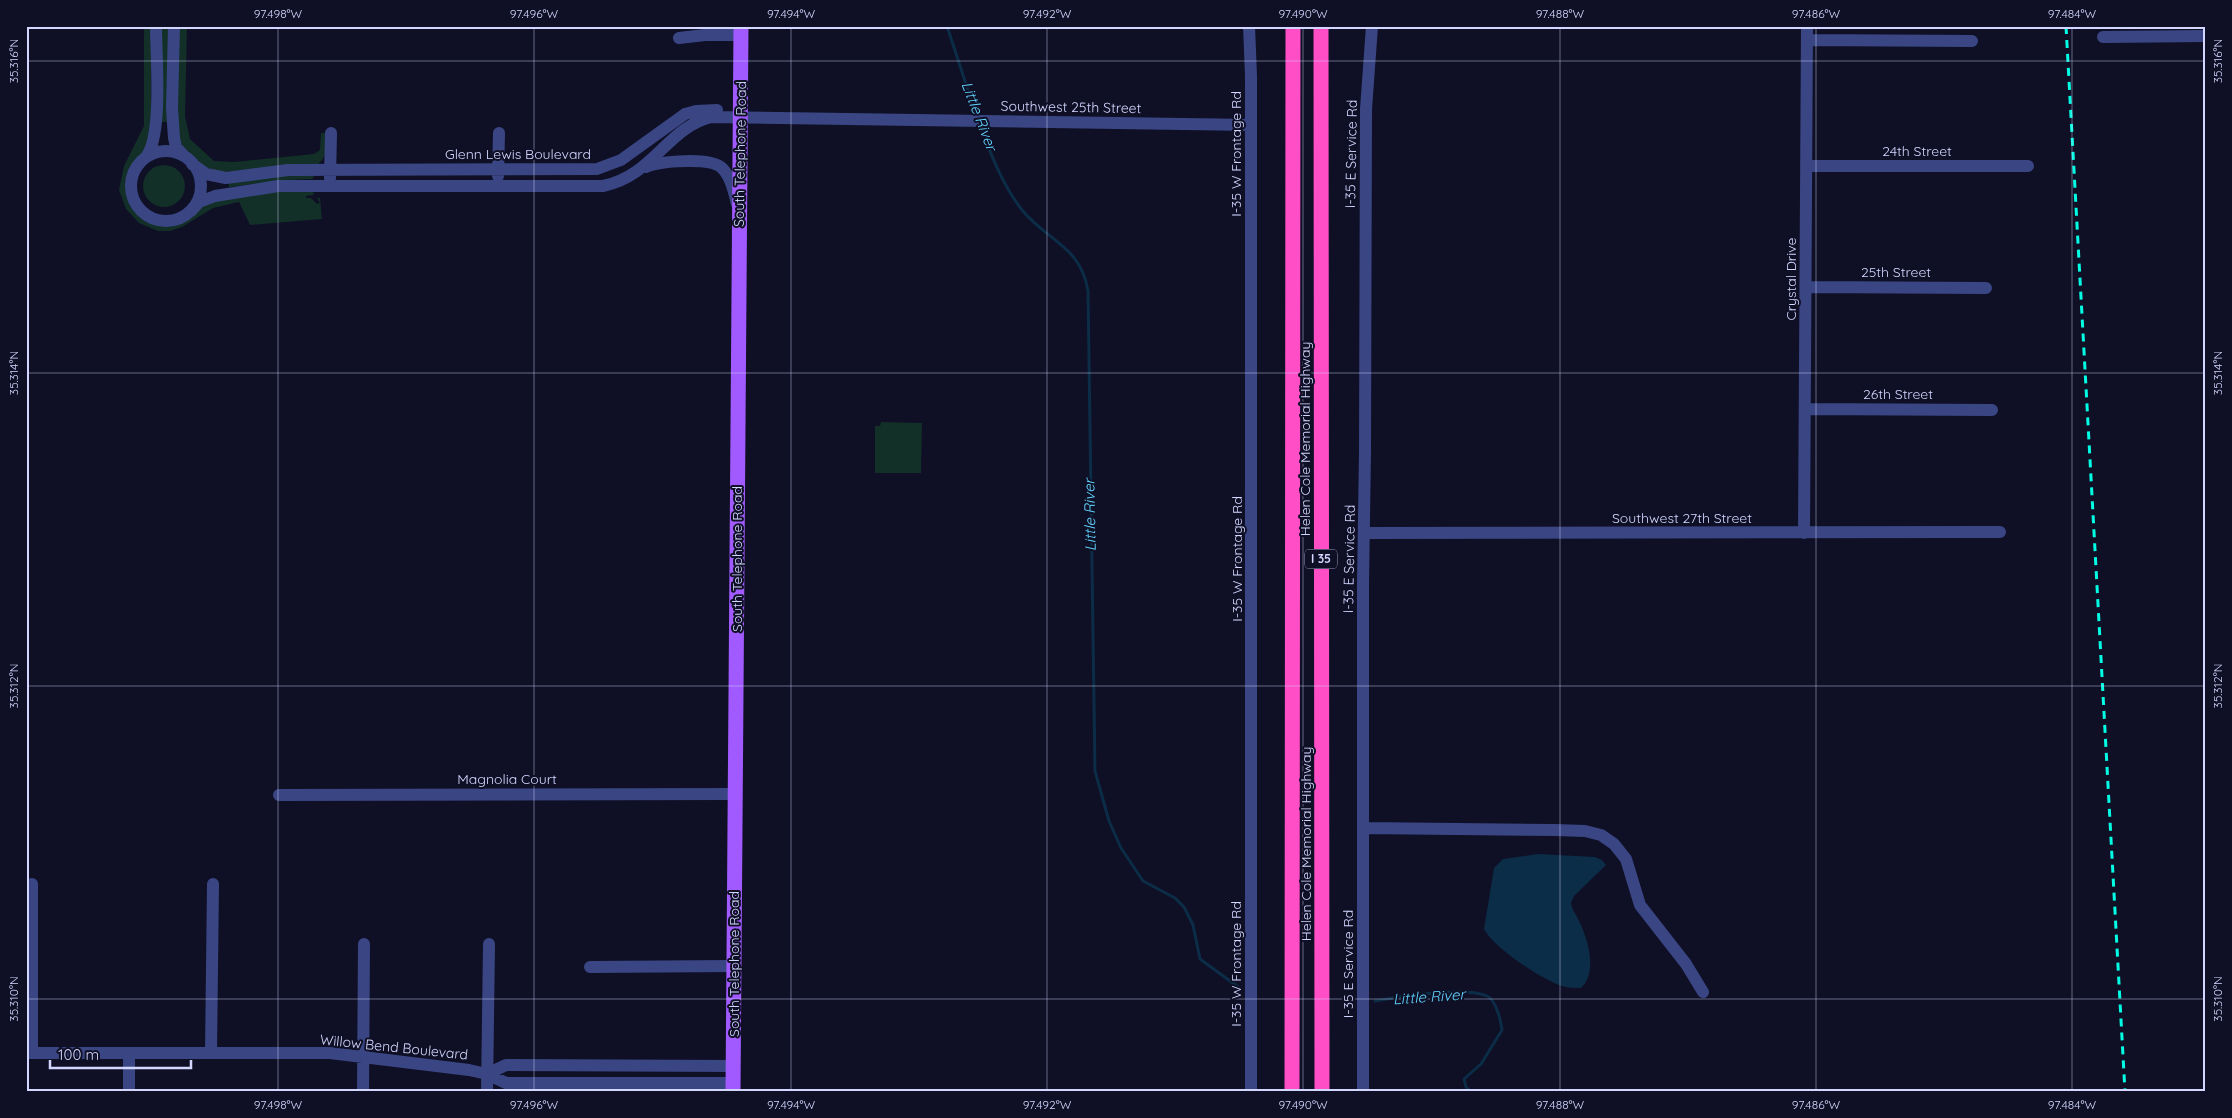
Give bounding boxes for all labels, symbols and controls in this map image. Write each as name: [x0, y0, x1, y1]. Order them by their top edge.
text: 97.498°W: [254, 6, 303, 21]
text: 97.496°W: [510, 6, 559, 21]
text: 97.494°W: [767, 6, 816, 21]
text: 97.492°W: [1023, 6, 1072, 21]
text: 97.490°W: [1278, 6, 1328, 21]
text: 97.488°W: [1536, 6, 1585, 21]
text: 97.486°W: [1792, 6, 1841, 21]
text: 97.484°W: [2048, 6, 2097, 21]
text: 35.316°N: [6, 39, 21, 83]
text: 35.316°N: [2210, 39, 2225, 83]
water label: Little River: [958, 79, 1002, 155]
street label: South Telephone Road: [730, 81, 750, 227]
street label: I-35 W Frontage Rd: [1227, 91, 1245, 217]
street label: Southwest 25th Street: [1000, 97, 1142, 117]
street label: I-35 E Service Rd: [1341, 100, 1361, 208]
street label: 24th Street: [1882, 142, 1952, 160]
street label: Glenn Lewis Boulevard: [445, 145, 591, 163]
street label: Crystal Drive: [1782, 237, 1800, 320]
street label: 25th Street: [1861, 263, 1931, 281]
street label: Helen Cole Memorial Highway: [1296, 342, 1314, 536]
text: 35.314°N: [6, 351, 21, 395]
text: 35.314°N: [2210, 351, 2225, 395]
street label: 26th Street: [1863, 385, 1933, 403]
water label: Little River: [1079, 476, 1100, 551]
street label: South Telephone Road: [728, 486, 746, 632]
street label: I-35 W Frontage Rd: [1228, 496, 1246, 622]
street label: I-35 E Service Rd: [1339, 505, 1359, 613]
street label: Southwest 27th Street: [1612, 509, 1752, 527]
road number: I 35: [1305, 550, 1337, 568]
text: 35.312°N: [6, 664, 21, 708]
text: 35.312°N: [2210, 664, 2225, 708]
street label: Helen Cole Memorial Highway: [1297, 747, 1315, 941]
street label: Magnolia Court: [457, 770, 557, 788]
street label: South Telephone Road: [725, 891, 743, 1037]
street label: I-35 W Frontage Rd: [1227, 901, 1245, 1027]
street label: I-35 E Service Rd: [1339, 910, 1357, 1018]
text: 35.310°N: [6, 976, 21, 1022]
text: 35.310°N: [2210, 976, 2225, 1022]
water label: Little River: [1392, 984, 1468, 1009]
street label: Willow Bend Boulevard: [319, 1030, 469, 1064]
scale bar: [50, 1038, 191, 1070]
text: 100 m: [58, 1045, 99, 1064]
text: 97.498°W: [254, 1097, 303, 1112]
text: 97.496°W: [510, 1097, 559, 1112]
text: 97.494°W: [767, 1097, 816, 1112]
text: 97.492°W: [1023, 1097, 1072, 1112]
text: 97.490°W: [1278, 1097, 1328, 1112]
text: 97.488°W: [1536, 1097, 1585, 1112]
text: 97.486°W: [1792, 1097, 1841, 1112]
text: 97.484°W: [2048, 1097, 2097, 1112]

